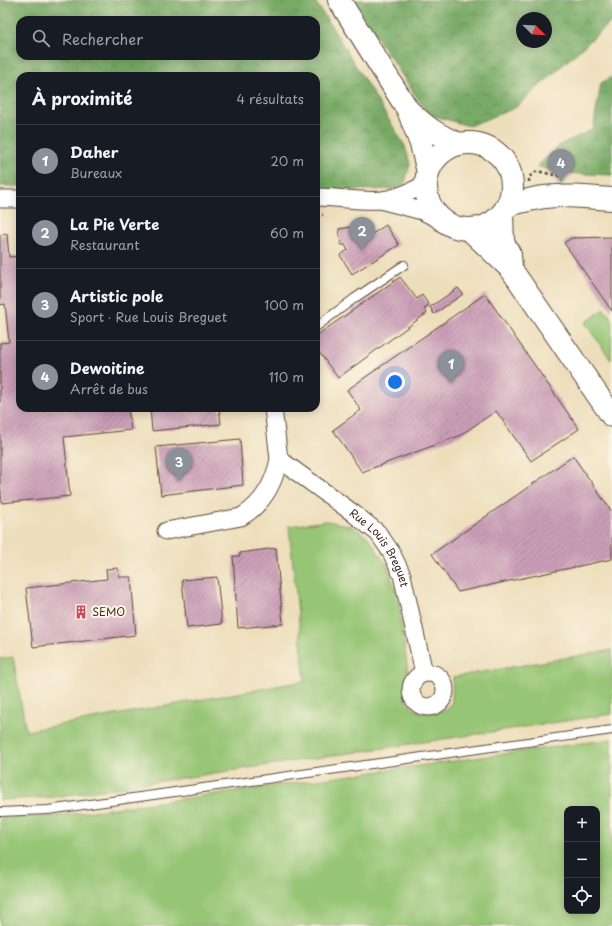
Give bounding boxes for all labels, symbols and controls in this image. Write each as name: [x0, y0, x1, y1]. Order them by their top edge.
north arrow: [516, 12, 552, 48]
search box: [16, 16, 320, 60]
icon: search: [30, 27, 52, 49]
text: Rechercher: [62, 27, 143, 50]
text: À proximité: [32, 85, 132, 111]
text: 4 résultats: [237, 89, 304, 108]
text: Daher: [70, 140, 119, 163]
pin: 4: [548, 149, 574, 182]
text: 1: [42, 151, 48, 170]
text: 20 m: [270, 151, 304, 170]
text: Bureaux: [70, 163, 122, 182]
text: La Pie Verte: [70, 212, 159, 235]
pin: 2: [349, 217, 375, 250]
text: 2: [40, 223, 50, 242]
text: 60 m: [270, 223, 304, 242]
text: Restaurant: [70, 235, 140, 254]
text: Artistic pole: [70, 284, 163, 307]
text: 3: [41, 295, 49, 314]
text: 100 m: [264, 295, 304, 314]
text: Sport · Rue Louis Breguet: [70, 307, 227, 326]
pin: 1: [438, 350, 464, 383]
text: Dewoitine: [70, 356, 145, 379]
text: 4: [41, 367, 49, 386]
text: 110 m: [269, 367, 304, 386]
your location: [385, 372, 405, 392]
text: Arrêt de bus: [70, 379, 148, 398]
pin: 3: [166, 448, 192, 481]
street label: Rue Louis Breguet: [346, 504, 414, 589]
place label: SEMO: [92, 603, 125, 620]
building icon: SEMO: [73, 604, 89, 620]
map controls: [564, 806, 600, 914]
button: +: [564, 806, 600, 842]
button: −: [564, 842, 600, 878]
button: locate: [564, 878, 600, 914]

